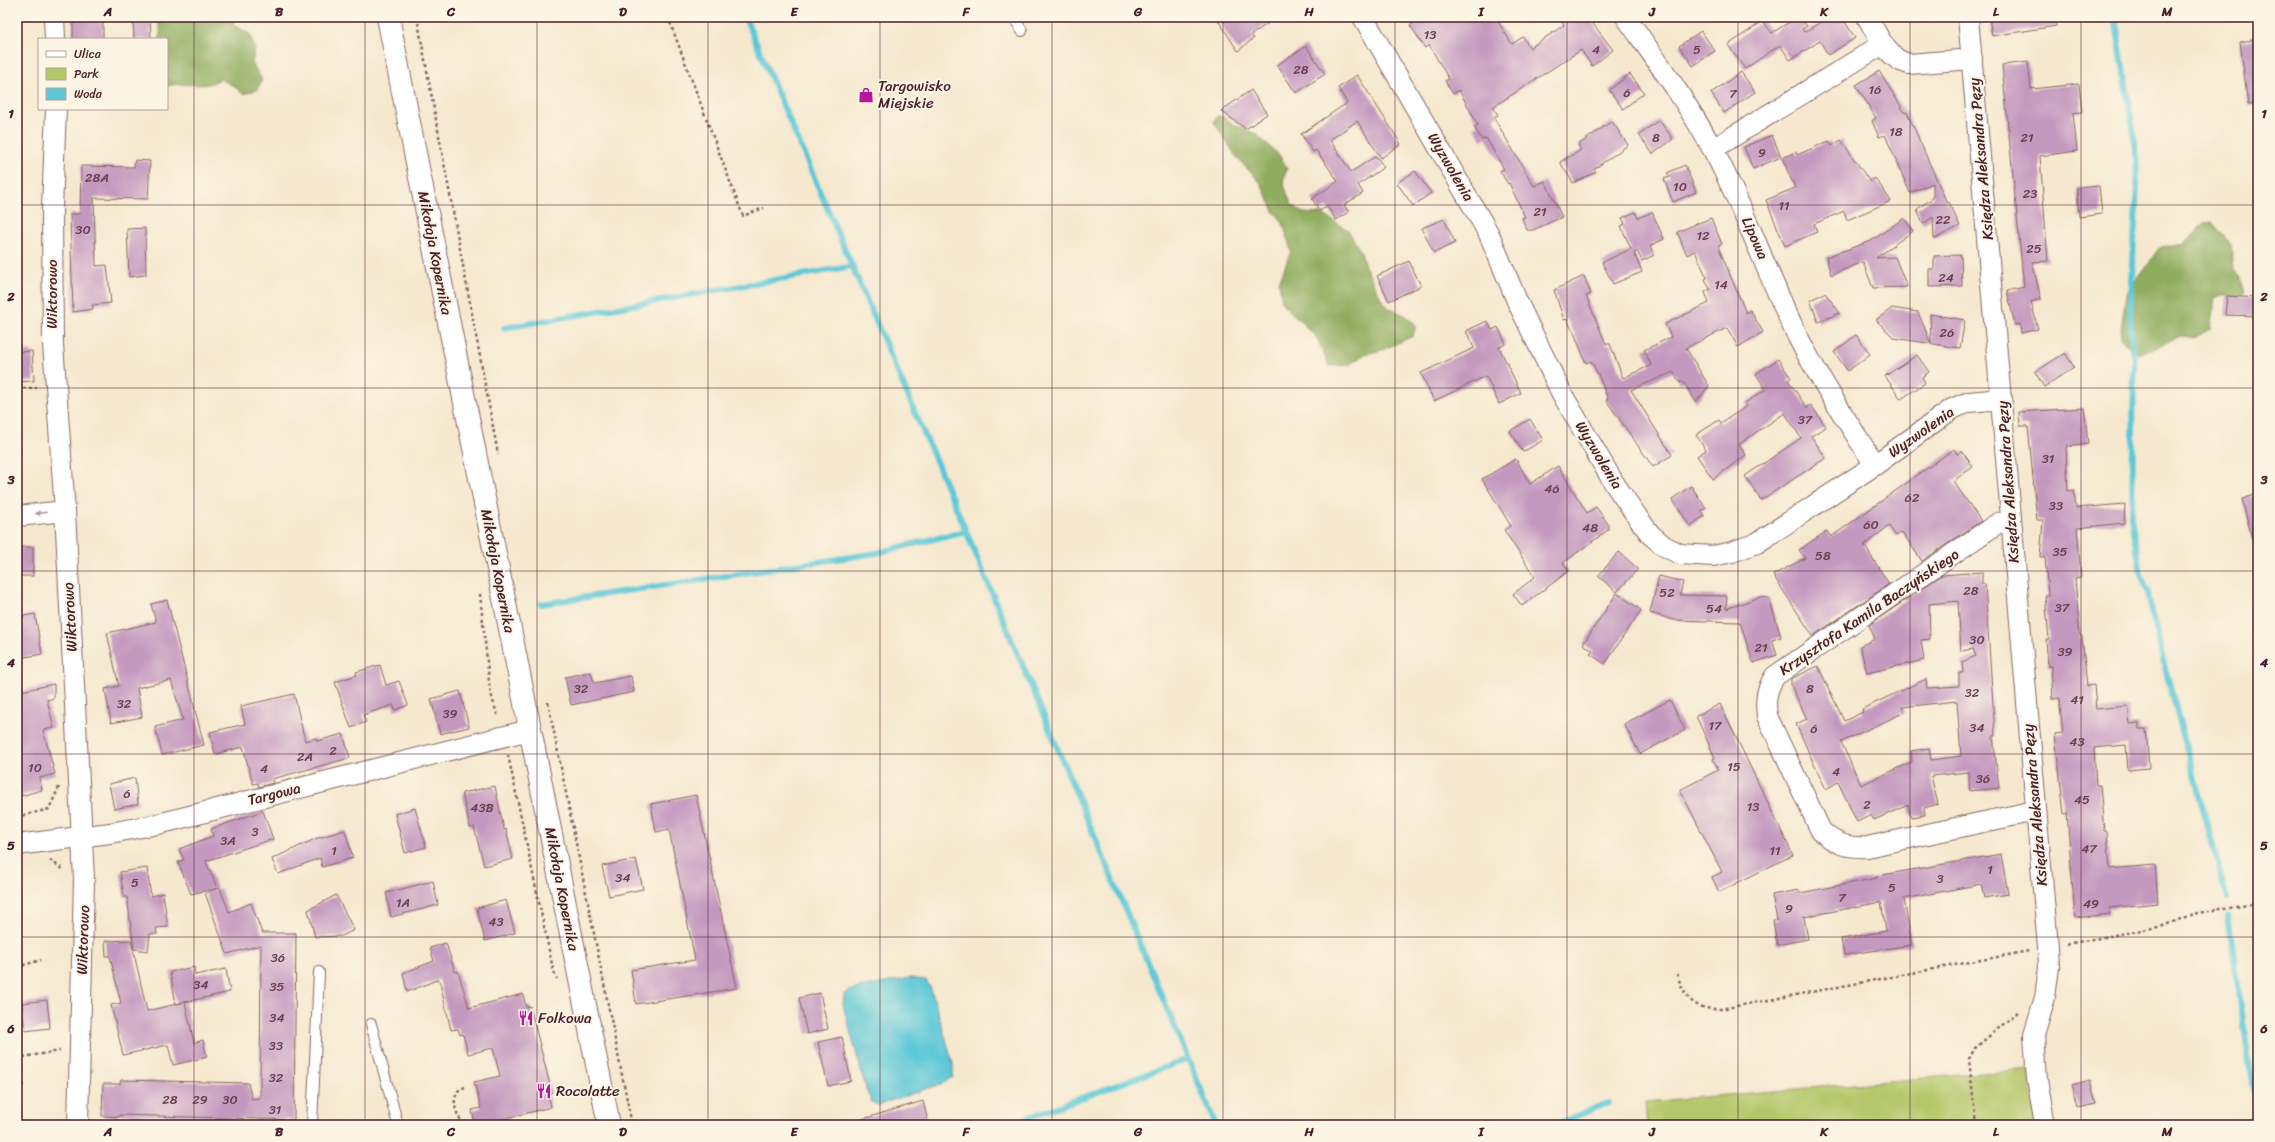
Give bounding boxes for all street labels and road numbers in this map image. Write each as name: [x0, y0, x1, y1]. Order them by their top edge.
street label: Księdza Aleksandra Pęzy: [1961, 77, 2001, 241]
street label: Wyzwolenia: [1421, 128, 1482, 207]
street label: Mikołaja Kopernika: [410, 189, 460, 318]
street label: Lipowa: [1734, 212, 1776, 264]
street label: Wiktorowo: [39, 259, 65, 329]
street label: Wyzwolenia: [1882, 399, 1960, 465]
street label: Księdza Aleksandra Pęzy: [1989, 400, 2027, 564]
street label: Wyzwolenia: [1568, 416, 1630, 495]
street label: Mikołaja Kopernika: [473, 507, 523, 636]
street label: Krzysztofa Kamila Baczyńskiego: [1773, 541, 1965, 682]
street label: Wiktorowo: [55, 581, 85, 652]
street label: Księdza Aleksandra Pęzy: [2015, 723, 2055, 887]
street label: Targowa: [245, 775, 304, 813]
street label: Mikołaja Kopernika: [537, 825, 587, 954]
street label: Wiktorowo: [69, 904, 97, 975]

